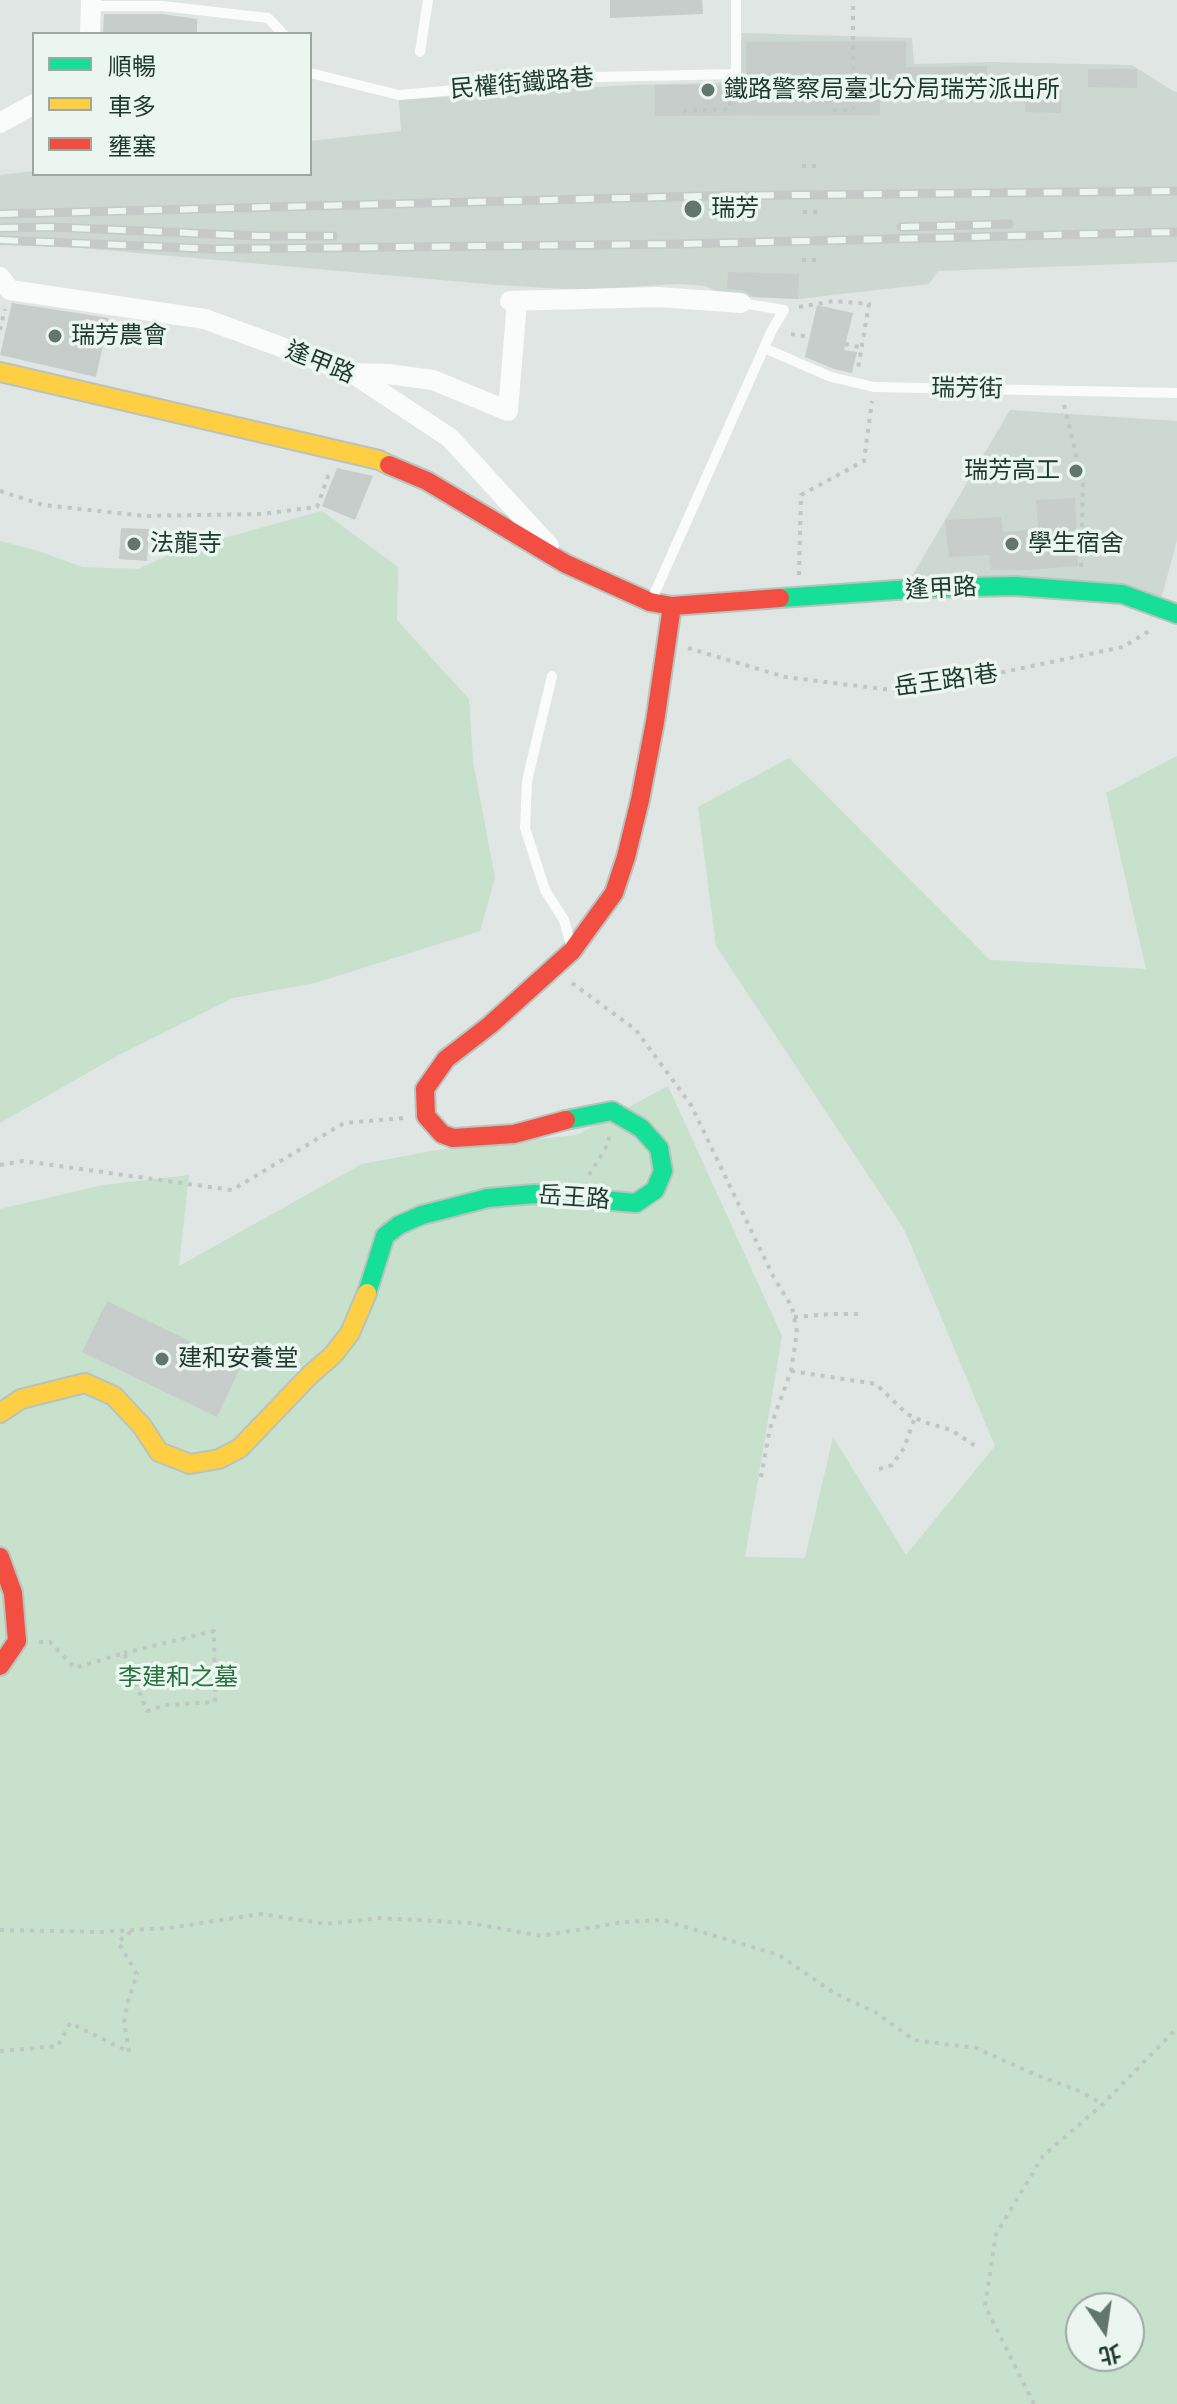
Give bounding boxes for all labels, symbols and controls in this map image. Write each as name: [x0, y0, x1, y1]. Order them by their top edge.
legend: [32, 32, 312, 176]
text: 順暢: [108, 52, 156, 81]
street label: 民權街鐵路巷: [449, 63, 595, 105]
place label: 鐵路警察局臺北分局瑞芳派出所: [724, 76, 1060, 104]
marker: 鐵路警察局臺北分局瑞芳派出所: [699, 81, 717, 99]
text: 車多: [108, 92, 156, 121]
text: 壅塞: [108, 132, 156, 161]
place label: 瑞芳: [711, 195, 759, 223]
marker: 瑞芳: [682, 198, 704, 220]
place label: 瑞芳農會: [71, 322, 167, 350]
marker: 瑞芳農會: [46, 327, 64, 345]
street label: 逢甲路: [281, 336, 359, 390]
street label: 瑞芳街: [931, 374, 1003, 404]
place label: 瑞芳高工: [964, 457, 1060, 485]
marker: 瑞芳高工: [1067, 462, 1085, 480]
place label: 法龍寺: [150, 530, 222, 558]
place label: 學生宿舍: [1028, 530, 1124, 558]
marker: 法龍寺: [125, 535, 143, 553]
marker: 學生宿舍: [1003, 535, 1021, 553]
street label: 逢甲路: [904, 573, 978, 605]
street label: 岳王路1巷: [892, 659, 1000, 703]
street label: 岳王路: [537, 1181, 611, 1215]
place label: 建和安養堂: [178, 1345, 298, 1373]
marker: 建和安養堂: [153, 1350, 171, 1368]
park label: 李建和之墓: [118, 1664, 238, 1692]
north arrow: [1065, 2292, 1145, 2372]
text: 北: [1096, 2338, 1124, 2370]

